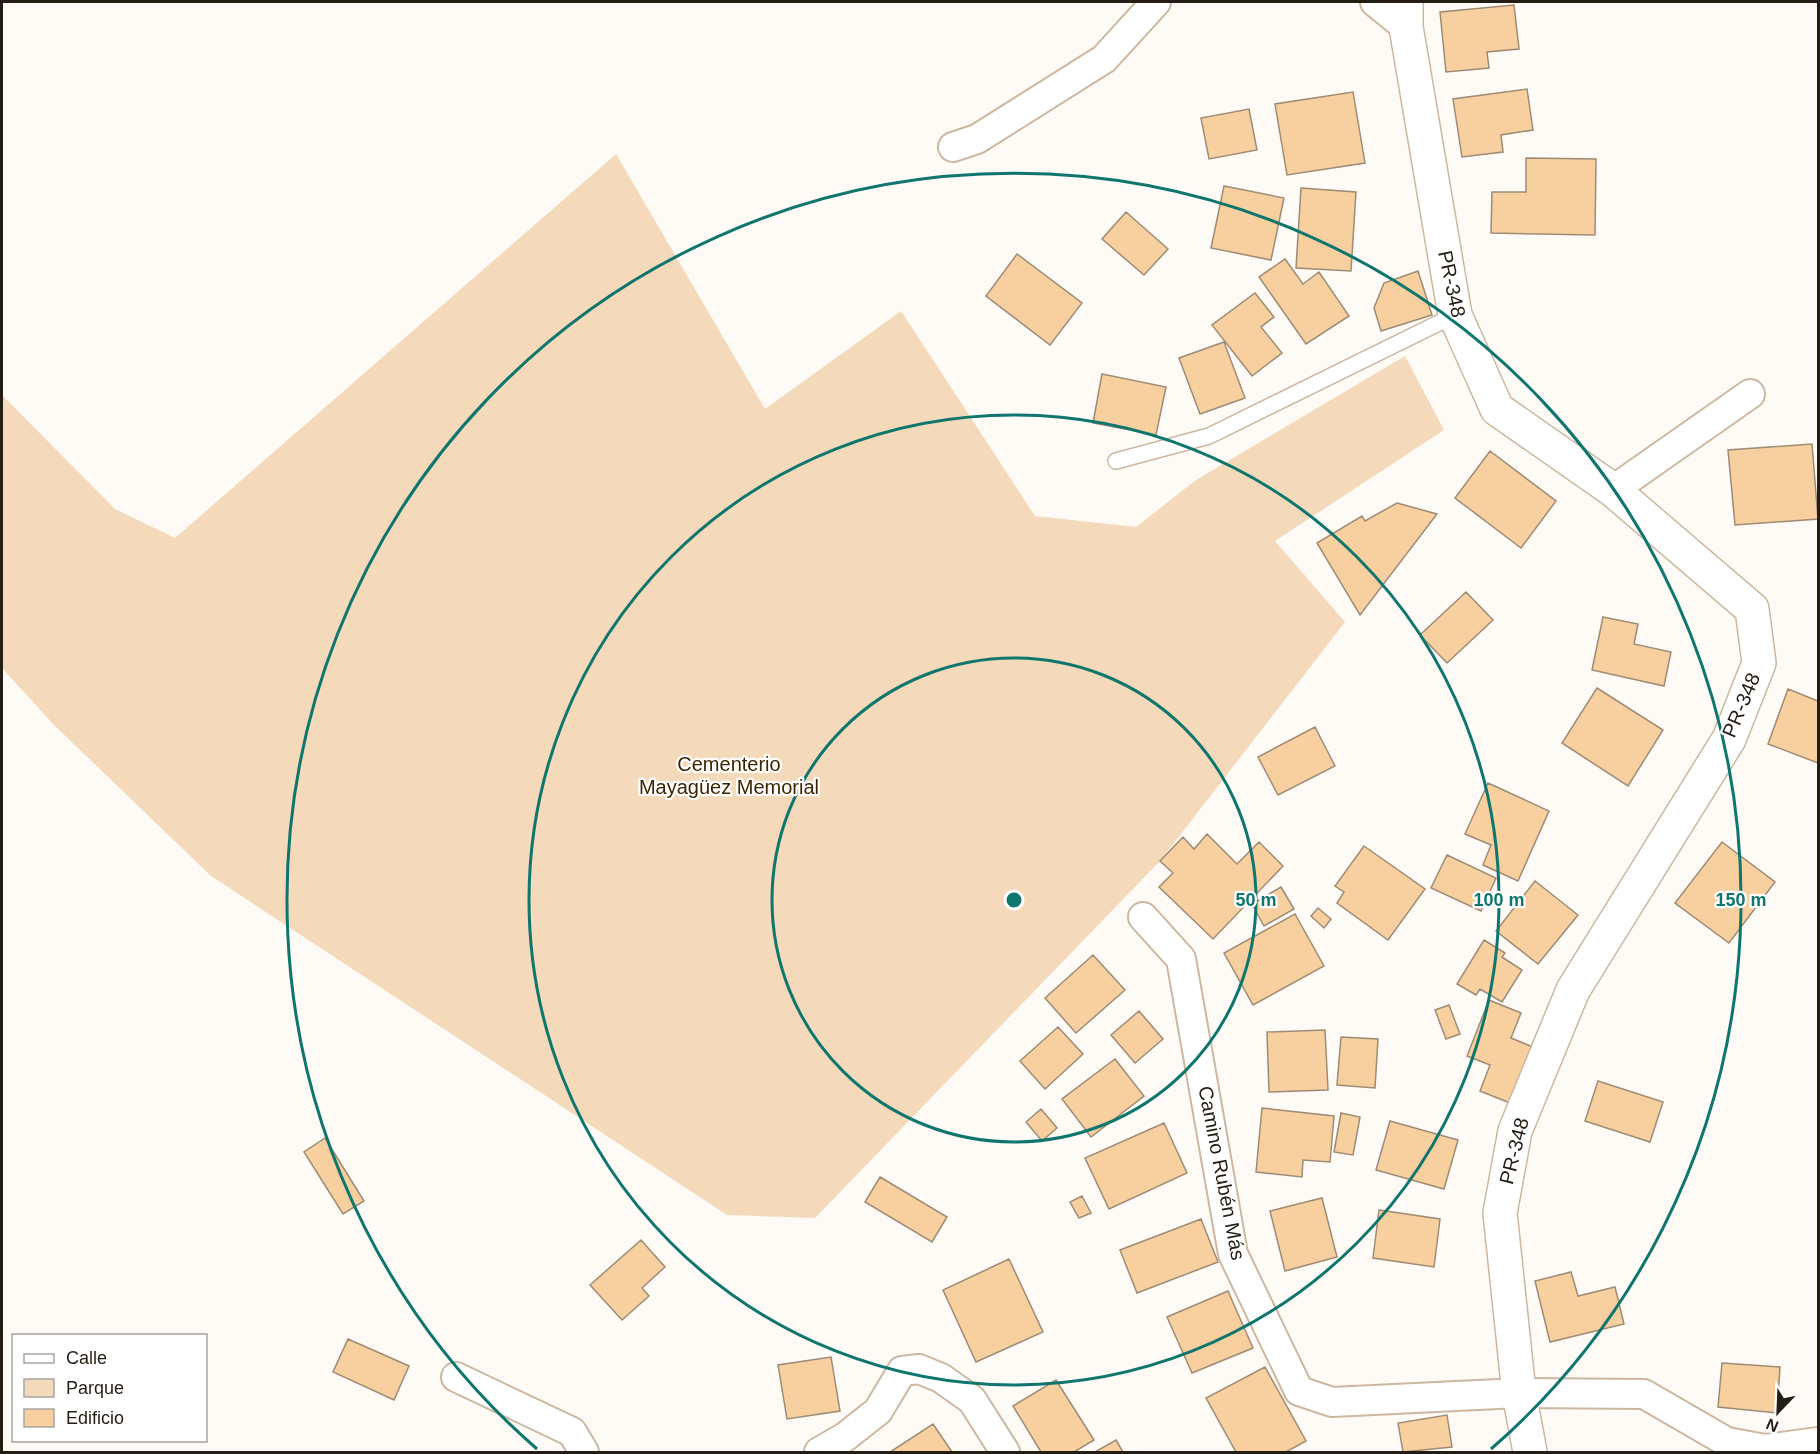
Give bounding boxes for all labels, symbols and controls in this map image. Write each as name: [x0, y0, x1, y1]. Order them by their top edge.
street label: PR-348: [1434, 249, 1470, 319]
street label: PR-348: [1718, 669, 1764, 741]
park label: Cementerio Mayagüez Memorial: [639, 753, 819, 798]
centre of rings: [1004, 890, 1024, 910]
text: 50 m: [1235, 890, 1277, 910]
text: 100 m: [1473, 890, 1525, 910]
text: 150 m: [1715, 890, 1767, 910]
street label: Camino Rubén Más: [1194, 1084, 1250, 1262]
street label: PR-348: [1495, 1115, 1533, 1187]
legend: [12, 1334, 207, 1442]
text: Calle: [66, 1348, 107, 1368]
text: Parque: [66, 1378, 124, 1398]
north arrow: [1748, 1382, 1808, 1442]
text: Edificio: [66, 1408, 124, 1428]
text: N: [1764, 1415, 1781, 1435]

